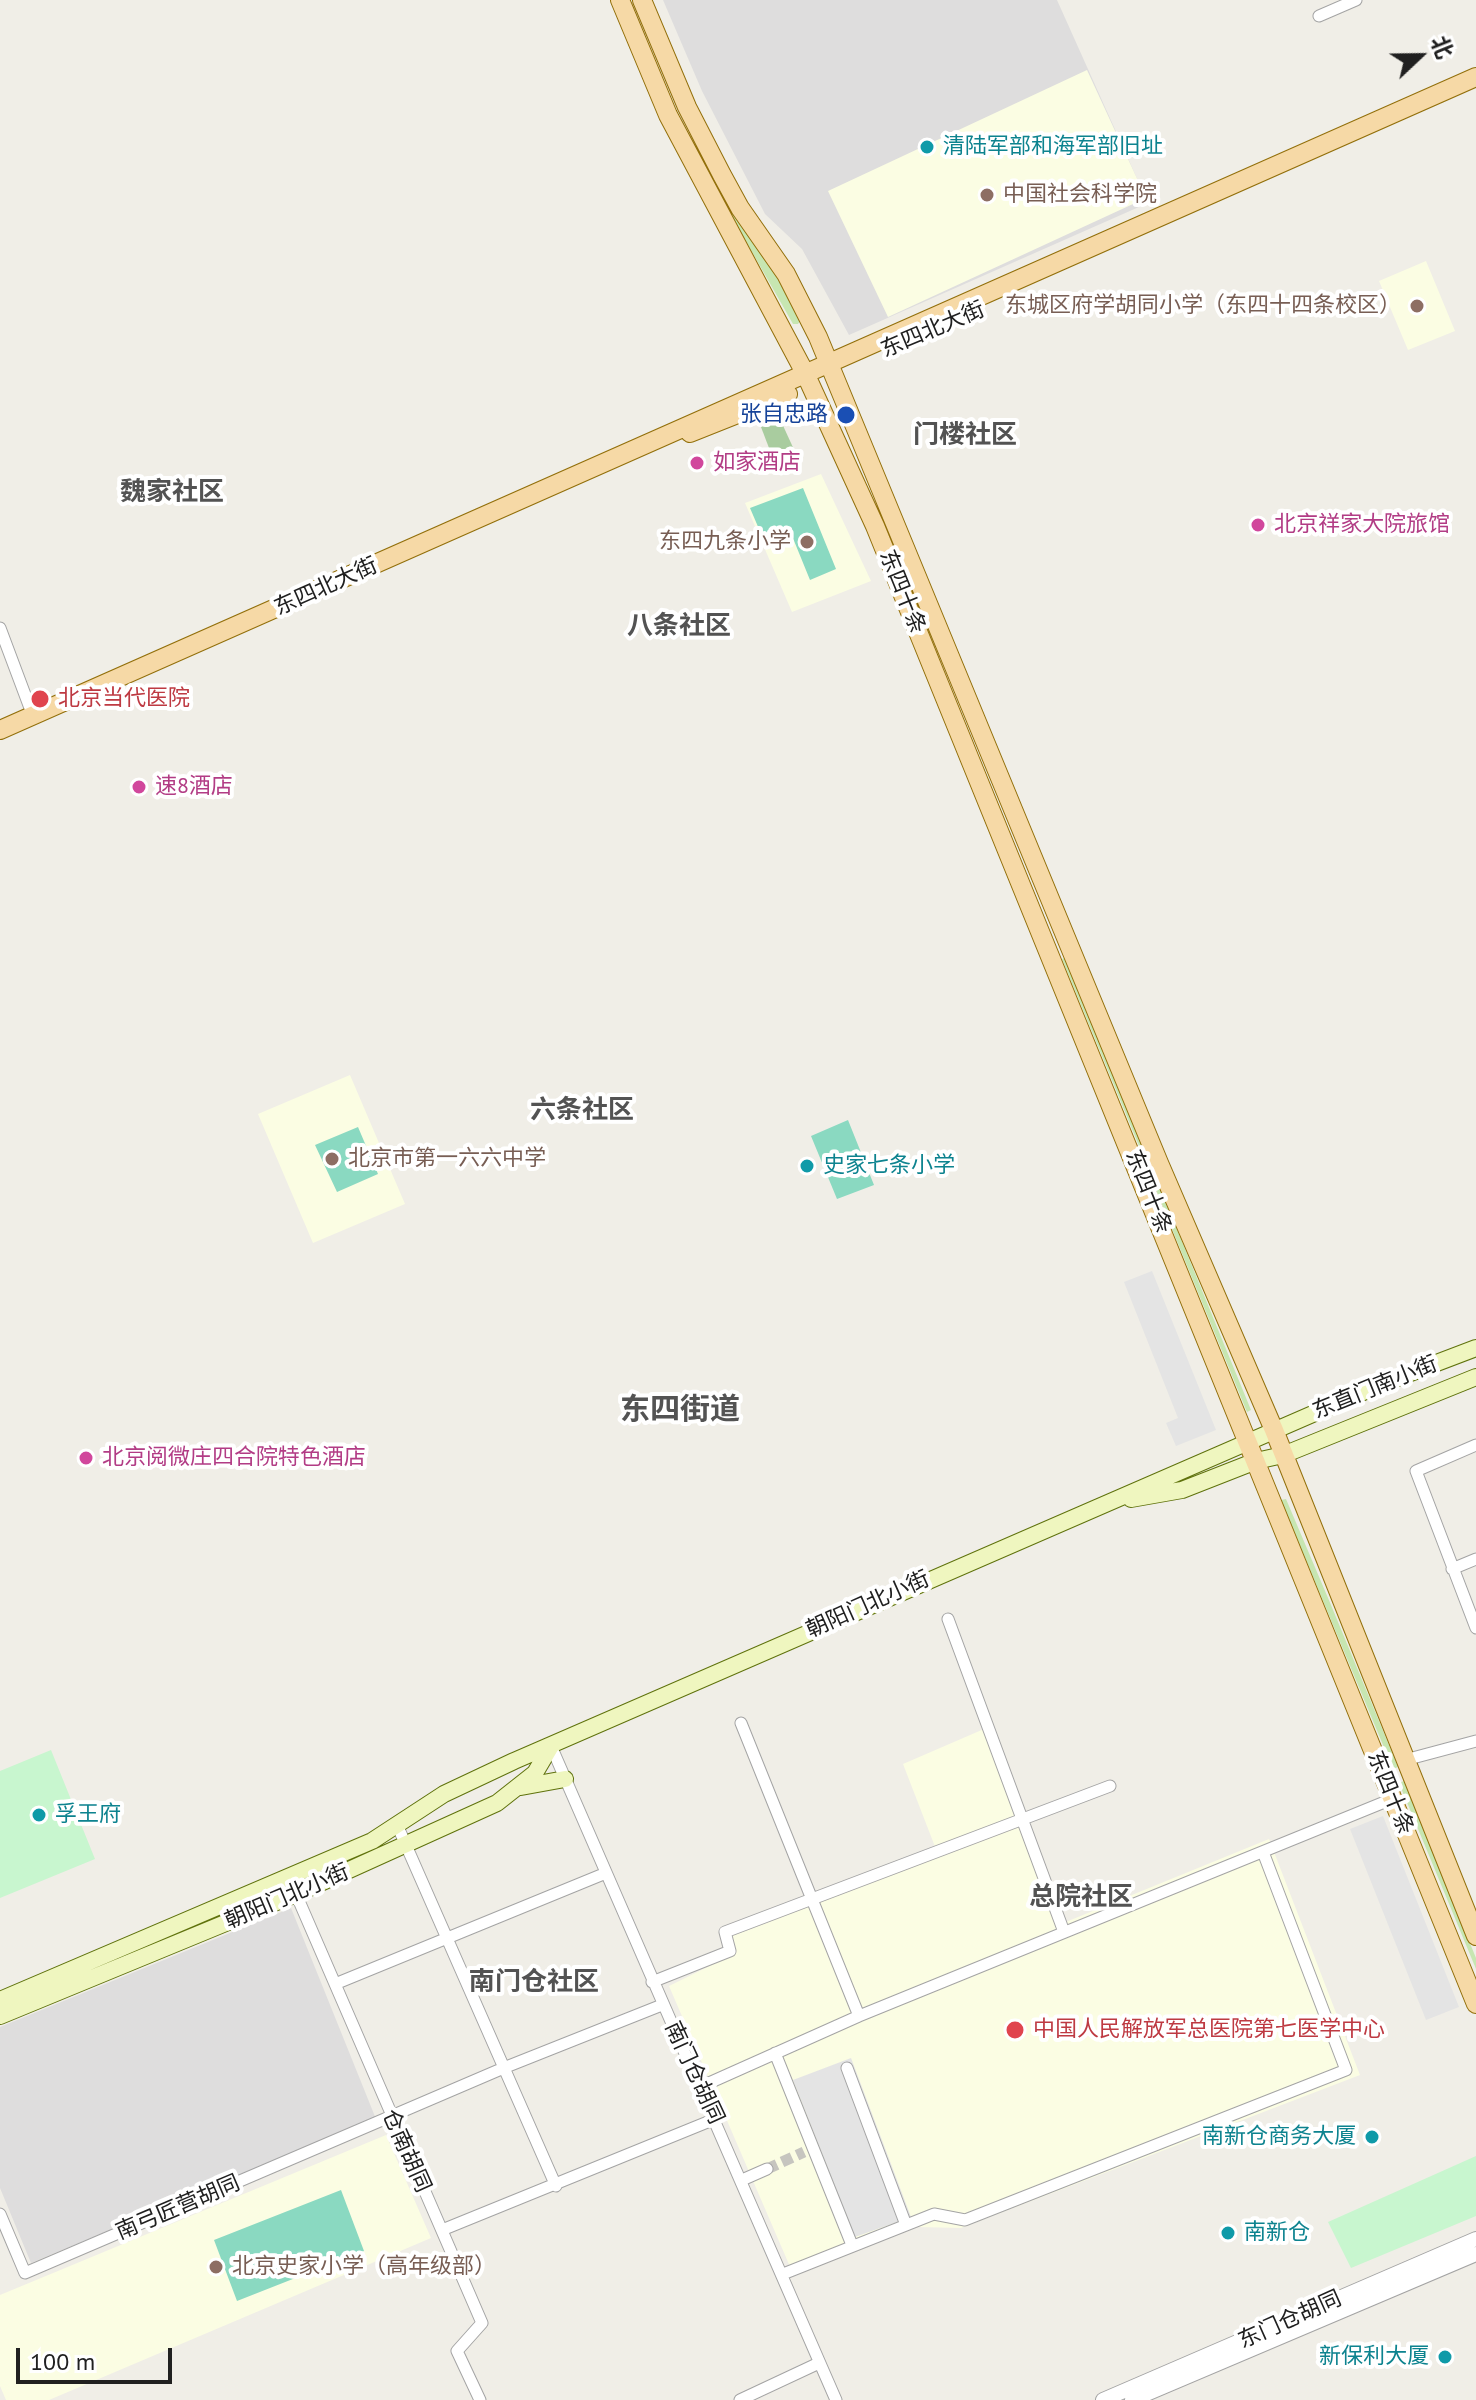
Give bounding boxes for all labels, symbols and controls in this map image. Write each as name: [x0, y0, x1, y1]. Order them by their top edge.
north arrow: [1380, 16, 1460, 96]
text: 北: [1425, 32, 1459, 62]
place label: 清陆军部和海军部旧址: [943, 134, 1163, 160]
marker: 清陆军部和海军部旧址: [918, 138, 936, 156]
place label: 中国社会科学院: [1003, 182, 1157, 208]
marker: 中国社会科学院: [978, 186, 996, 204]
place label: 东城区府学胡同小学（东四十四条校区）: [1005, 293, 1401, 319]
street label: 东四北大街: [877, 296, 989, 364]
marker: 东城区府学胡同小学（东四十四条校区）: [1408, 297, 1426, 315]
place label: 张自忠路: [740, 402, 828, 428]
marker: 张自忠路: [835, 404, 857, 426]
district label: 门楼社区: [913, 420, 1017, 452]
place label: 如家酒店: [713, 450, 801, 476]
marker: 如家酒店: [688, 454, 706, 472]
district label: 魏家社区: [120, 477, 224, 509]
place label: 北京祥家大院旅馆: [1274, 512, 1450, 538]
marker: 北京祥家大院旅馆: [1249, 516, 1267, 534]
place label: 东四九条小学: [659, 529, 791, 555]
marker: 东四九条小学: [798, 533, 816, 551]
street label: 东四十条: [873, 546, 931, 638]
street label: 东四北大街: [270, 553, 382, 621]
district label: 八条社区: [627, 611, 731, 643]
place label: 北京当代医院: [58, 686, 190, 712]
marker: 北京当代医院: [29, 688, 51, 710]
place label: 速8酒店: [155, 774, 233, 800]
marker: 速8酒店: [130, 778, 148, 796]
district label: 六条社区: [530, 1095, 634, 1127]
place label: 北京市第一六六中学: [348, 1146, 546, 1172]
street label: 东四十条: [1119, 1146, 1177, 1238]
marker: 北京市第一六六中学: [323, 1150, 341, 1168]
place label: 史家七条小学: [823, 1153, 955, 1179]
marker: 史家七条小学: [798, 1157, 816, 1175]
street label: 东直门南小街: [1309, 1351, 1441, 1425]
district label: 东四街道: [620, 1392, 740, 1428]
place label: 北京阅微庄四合院特色酒店: [102, 1445, 366, 1471]
marker: 北京阅微庄四合院特色酒店: [77, 1449, 95, 1467]
street label: 朝阳门北小街: [802, 1566, 934, 1644]
street label: 东四十条: [1361, 1747, 1419, 1839]
place label: 孚王府: [55, 1802, 121, 1828]
marker: 孚王府: [30, 1806, 48, 1824]
street label: 朝阳门北小街: [221, 1859, 353, 1935]
district label: 总院社区: [1029, 1882, 1133, 1914]
district label: 南门仓社区: [469, 1967, 599, 1999]
place label: 中国人民解放军总医院第七医学中心: [1033, 2017, 1385, 2043]
street label: 南门仓胡同: [659, 2018, 729, 2128]
marker: 中国人民解放军总医院第七医学中心: [1004, 2019, 1026, 2041]
street label: 仓南胡同: [376, 2105, 436, 2197]
place label: 南新仓商务大厦: [1202, 2124, 1356, 2150]
marker: 南新仓商务大厦: [1363, 2128, 1381, 2146]
street label: 南弓匠营胡同: [112, 2170, 244, 2246]
place label: 南新仓: [1244, 2220, 1310, 2246]
marker: 南新仓: [1219, 2224, 1237, 2242]
place label: 北京史家小学（高年级部）: [232, 2254, 496, 2280]
marker: 北京史家小学（高年级部）: [207, 2258, 225, 2276]
street label: 东门仓胡同: [1234, 2286, 1346, 2354]
scale bar: [20, 2332, 176, 2382]
place label: 新保利大厦: [1319, 2344, 1429, 2370]
text: 100 m: [30, 2346, 95, 2377]
marker: 新保利大厦: [1436, 2348, 1454, 2366]

